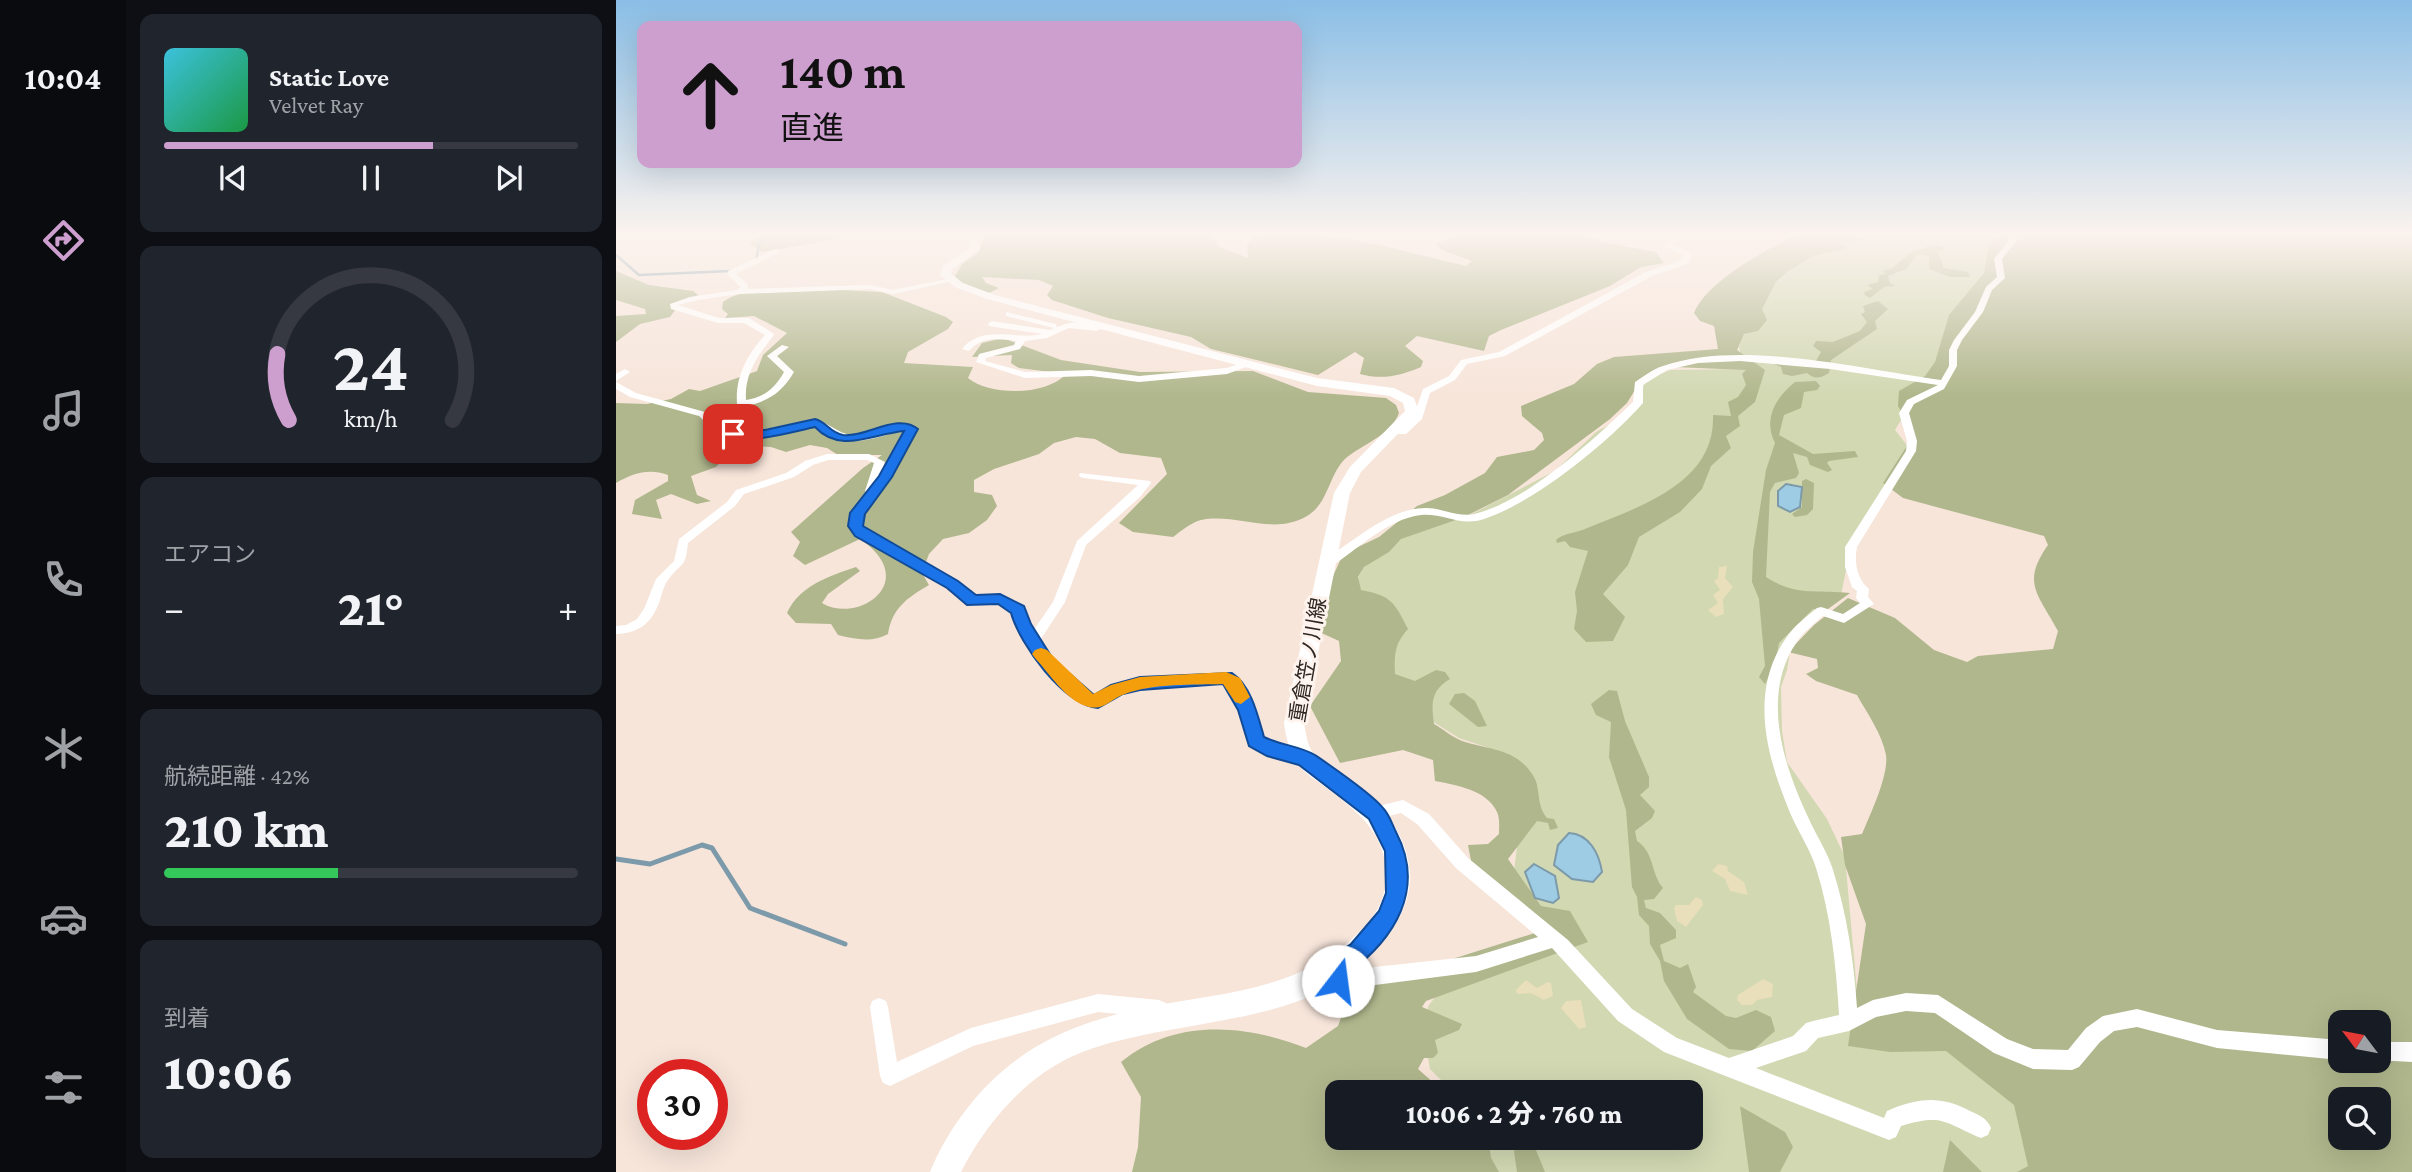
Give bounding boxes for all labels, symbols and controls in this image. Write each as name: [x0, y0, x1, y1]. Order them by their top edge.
text: 140 m: [780, 44, 905, 99]
icon: ahead: [665, 49, 756, 140]
text: 10:04: [25, 60, 102, 96]
text: Static Love: [269, 63, 389, 92]
text: Velvet Ray: [269, 92, 363, 118]
text: 直進: [780, 110, 844, 146]
icon: previous: [214, 159, 252, 197]
icon: pause: [352, 159, 390, 197]
icon: next: [490, 159, 528, 197]
icon: directions: [39, 216, 88, 265]
text: 24: [333, 326, 409, 407]
icon: music: [39, 386, 88, 435]
pin: [703, 404, 763, 464]
text: km/h: [344, 405, 398, 432]
icon: arrive: [714, 415, 752, 453]
text: エアコン: [164, 541, 256, 567]
icon: phone: [39, 555, 88, 604]
text: 21°: [338, 578, 404, 636]
text: −: [164, 587, 184, 629]
text: +: [558, 587, 578, 629]
street label: 重倉笠ノ川線: [1285, 596, 1331, 724]
icon: climate: [39, 724, 88, 773]
text: 航続距離 · 42%: [164, 763, 310, 789]
text: 210 km: [164, 800, 328, 858]
icon: car: [39, 894, 88, 943]
position arrow: [1301, 944, 1375, 1018]
text: 到着: [164, 1005, 210, 1031]
north arrow: [2328, 1010, 2390, 1073]
map controls: [2328, 1010, 2391, 1150]
text: 10:06: [164, 1042, 294, 1100]
speed limit sign: 30: [637, 1059, 728, 1150]
icon: filters: [39, 1063, 88, 1112]
button: search: [2328, 1087, 2391, 1150]
text: 10:06 · 2 分 · 760 m: [1406, 1100, 1622, 1129]

